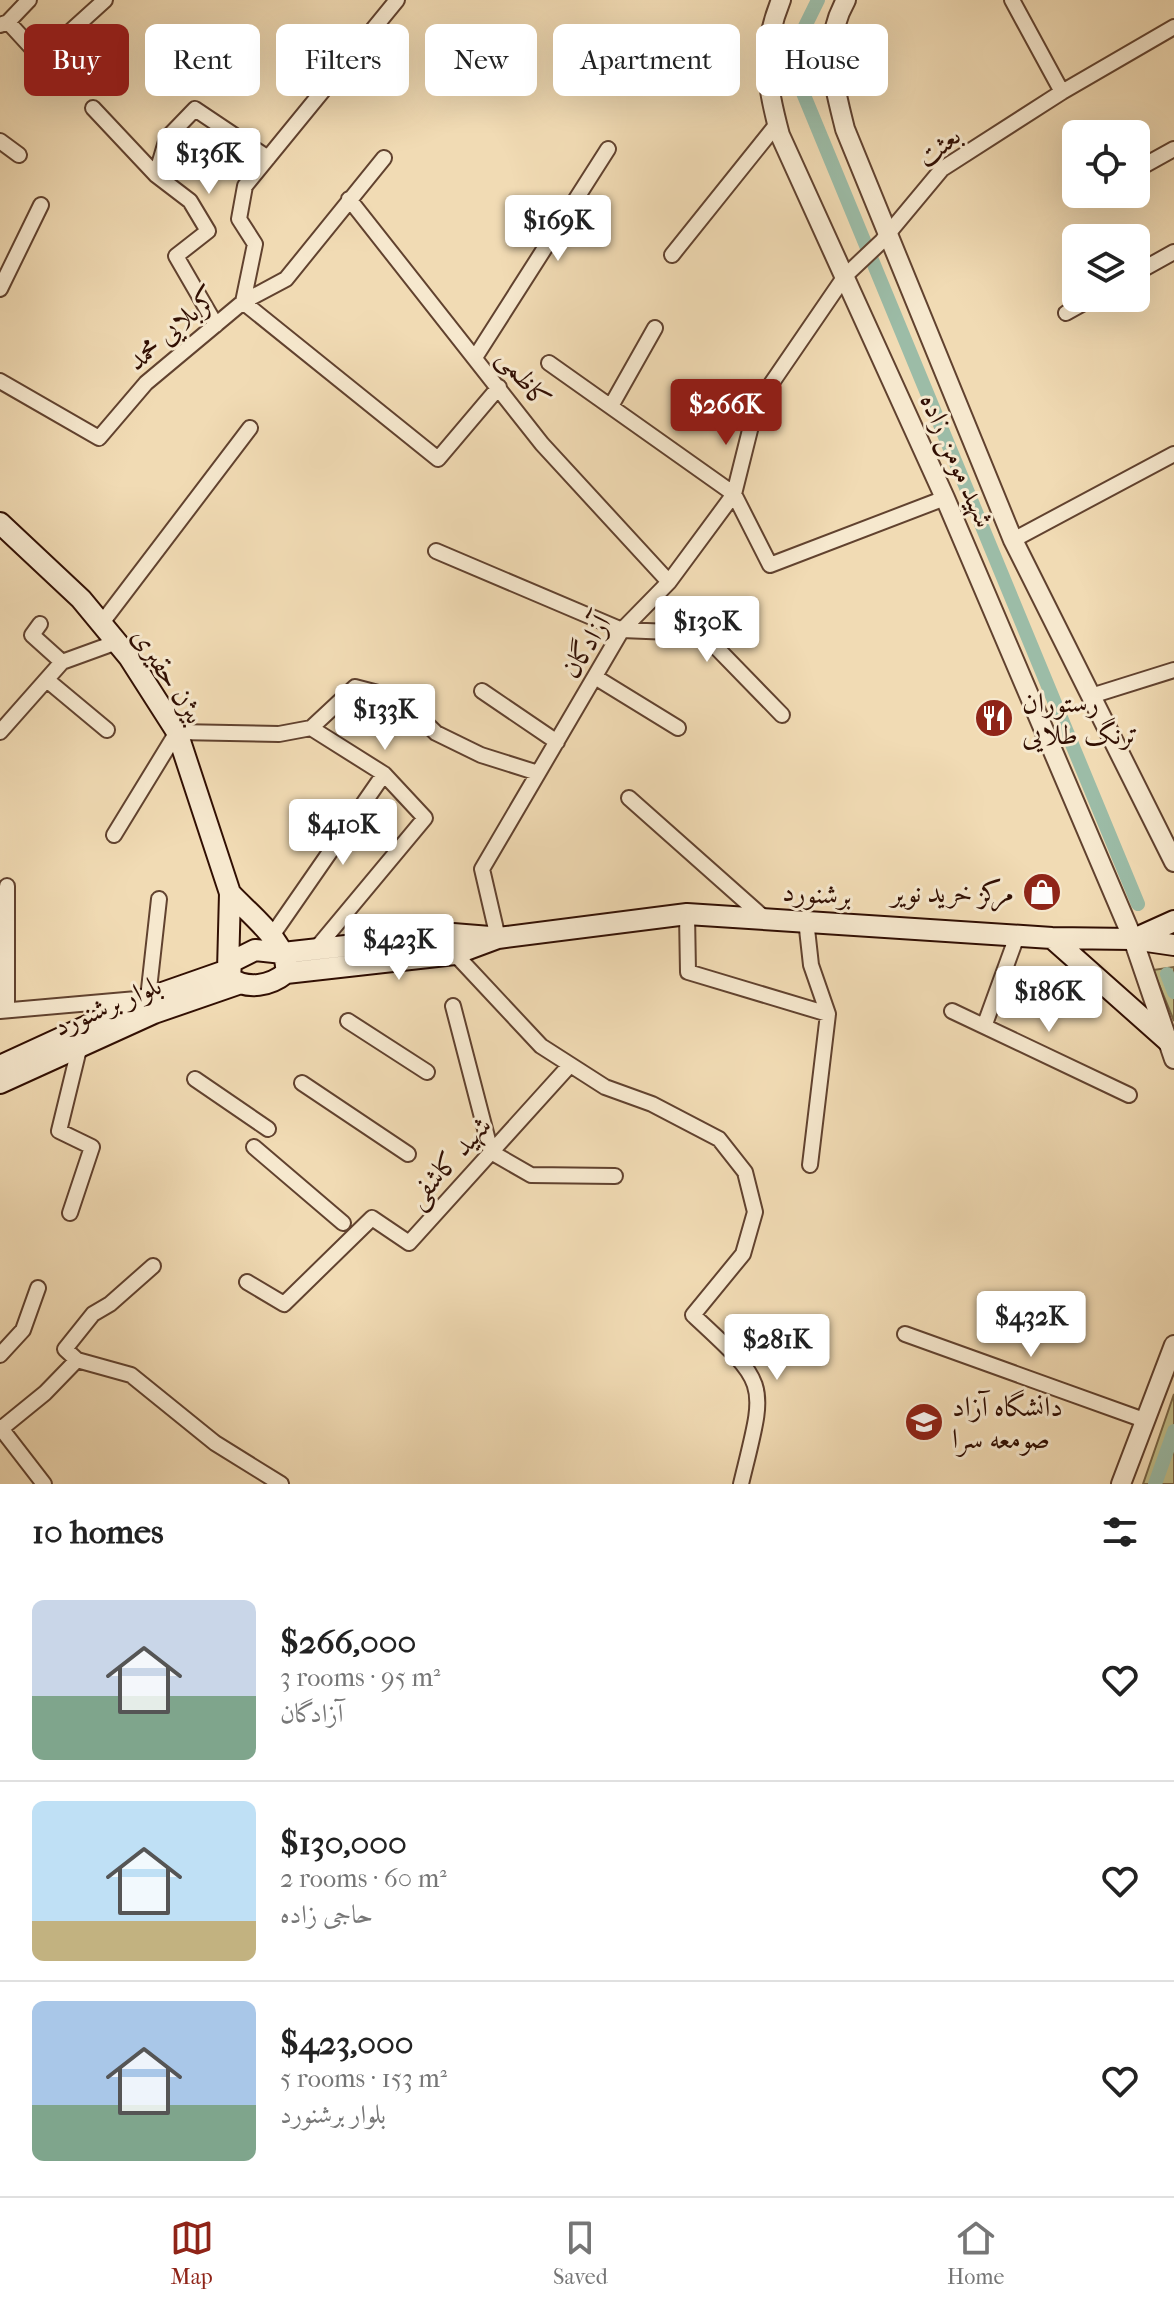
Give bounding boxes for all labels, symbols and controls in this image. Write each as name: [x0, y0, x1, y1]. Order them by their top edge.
chip: Buy: [24, 24, 129, 96]
chip: Rent: [145, 24, 260, 96]
chip: Filters: [276, 24, 409, 96]
chip: New: [425, 24, 537, 96]
chip: Apartment: [553, 24, 740, 96]
chip: House: [756, 24, 888, 96]
street label: بعثت: [910, 119, 967, 174]
map controls: [1062, 120, 1150, 312]
button: locate: [1062, 120, 1150, 208]
pin: $136K: [153, 128, 265, 196]
text: $136K: [175, 138, 243, 169]
pin: $169K: [502, 195, 614, 263]
text: $169K: [523, 205, 593, 236]
button: layers: [1062, 224, 1150, 312]
street label: کربلایی محمد: [120, 280, 226, 379]
street label: کاظمی: [489, 342, 558, 417]
pin: $266K: [670, 379, 782, 447]
street label: شهید مومن زاده: [911, 388, 1002, 533]
text: $266K: [689, 389, 763, 420]
pin: $130K: [651, 596, 763, 664]
street label: آزادگان: [553, 606, 619, 684]
text: $130K: [673, 606, 741, 637]
street label: بیژن حقیری: [125, 621, 212, 730]
pin: $133K: [329, 684, 441, 752]
place label: رستوران ترنگ طلایی: [1022, 686, 1138, 753]
text: $133K: [353, 694, 417, 725]
restaurant icon: رستوران ترنگ طلایی: [973, 697, 1015, 739]
pin: $410K: [287, 799, 399, 867]
text: $410K: [307, 809, 379, 840]
shop icon: مرکز خرید نویر: [1021, 871, 1063, 913]
street label: برشنورد: [781, 875, 853, 913]
place label: مرکز خرید نویر: [888, 876, 1014, 912]
pin: $423K: [343, 914, 455, 982]
text: $423K: [363, 924, 435, 955]
pin: $186K: [993, 966, 1105, 1034]
street label: بلوار برشنورد: [48, 968, 167, 1044]
text: $186K: [1014, 976, 1084, 1007]
street label: شهید کاشفی: [399, 1109, 501, 1216]
pin: $432K: [975, 1291, 1087, 1359]
text: $432K: [995, 1301, 1067, 1332]
pin: $281K: [721, 1314, 833, 1382]
text: $281K: [743, 1324, 811, 1355]
place label: دانشگاه آزاد صومعه سرا: [952, 1389, 1063, 1457]
school or university icon: دانشگاه آزاد صومعه سرا: [903, 1401, 945, 1443]
icon: filters: [1098, 1510, 1142, 1554]
text: 10 homes: [32, 1512, 163, 1552]
text: $266,000: [280, 1622, 416, 1662]
icon: home: [96, 1632, 192, 1728]
icon: heart: [1098, 1658, 1142, 1702]
text: 3 rooms · 95 m²: [280, 1662, 440, 1693]
text: آزادگان: [280, 1698, 343, 1729]
text: $130,000: [280, 1823, 407, 1863]
icon: home: [96, 1833, 192, 1929]
icon: heart: [1098, 1859, 1142, 1903]
text: 2 rooms · 60 m²: [280, 1863, 447, 1894]
text: حاجی زاده: [280, 1899, 373, 1930]
text: $423,000: [280, 2023, 414, 2063]
icon: home: [96, 2033, 192, 2129]
icon: heart: [1098, 2059, 1142, 2103]
text: 5 rooms · 153 m²: [280, 2063, 447, 2094]
text: بلوار برشنورد: [280, 2099, 386, 2130]
tab: Map: [170, 2216, 214, 2290]
tab: Saved: [553, 2216, 608, 2290]
tab: Home: [947, 2216, 1004, 2290]

